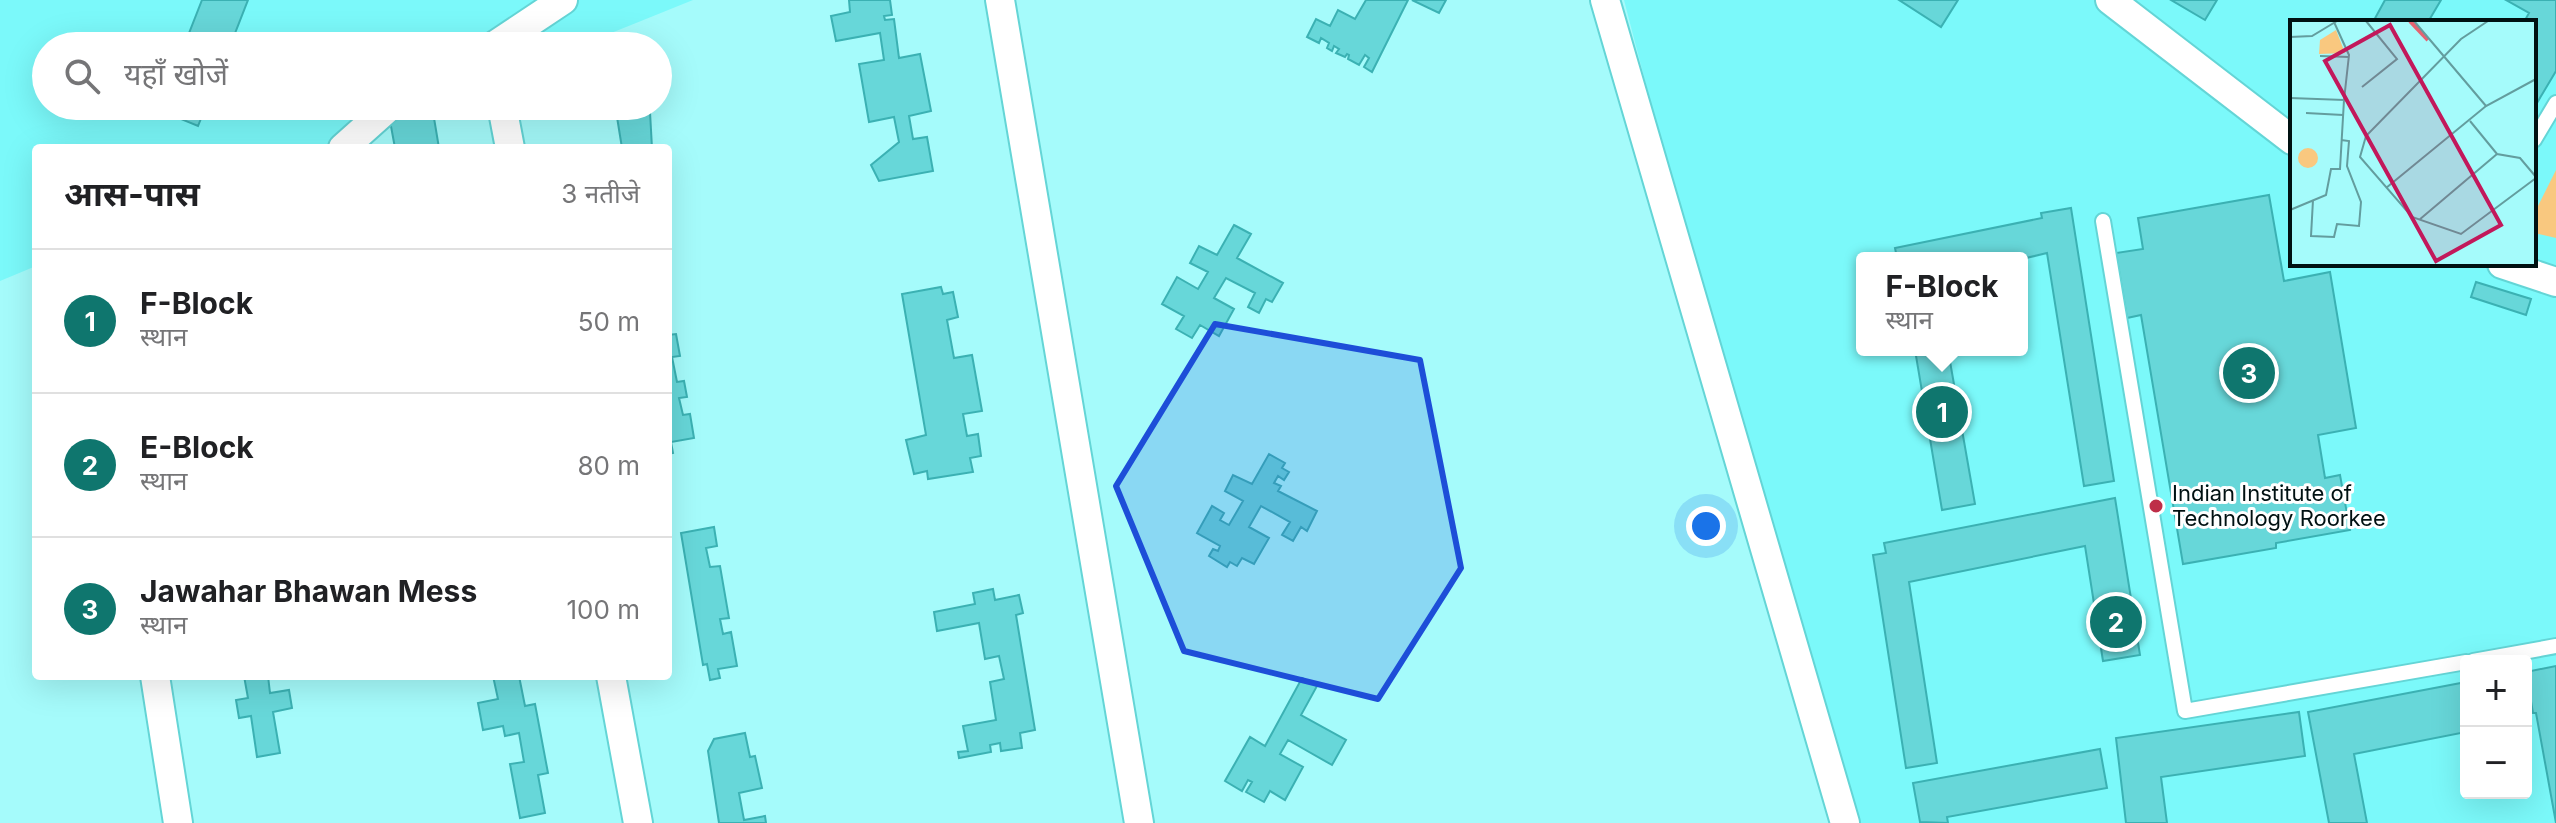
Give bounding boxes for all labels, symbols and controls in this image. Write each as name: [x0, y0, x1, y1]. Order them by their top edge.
inset map: [2290, 20, 2536, 266]
search box: [32, 32, 672, 120]
icon: search: [60, 54, 104, 98]
text: यहाँ खोजें: [124, 56, 228, 92]
text: आस-पास: [64, 173, 200, 214]
text: 3 नतीजे: [561, 178, 640, 209]
popup: [1856, 252, 2028, 356]
text: F-Block: [1885, 268, 1999, 304]
text: F-Block: [140, 285, 253, 321]
text: स्थान: [1885, 304, 1933, 335]
text: 1: [84, 306, 96, 337]
text: 50 m: [578, 306, 640, 337]
text: स्थान: [140, 321, 187, 352]
pin: 3: [2223, 343, 2275, 403]
pin: 1: [1916, 382, 1968, 442]
text: E-Block: [140, 429, 254, 465]
text: 2: [82, 450, 98, 481]
text: 80 m: [577, 450, 640, 481]
text: स्थान: [140, 465, 187, 496]
place label: Indian Institute of Technology Roorkee: [2172, 480, 2386, 531]
marker: Indian Institute of Technology Roorkee: [2147, 497, 2165, 515]
your location: [1686, 506, 1726, 546]
text: Jawahar Bhawan Mess: [140, 573, 477, 609]
pin: 2: [2090, 592, 2142, 652]
text: 3: [82, 594, 98, 625]
text: 100 m: [567, 594, 640, 625]
text: स्थान: [140, 609, 187, 640]
map controls: [2460, 655, 2532, 799]
button: +: [2460, 655, 2532, 727]
button: −: [2460, 727, 2532, 799]

